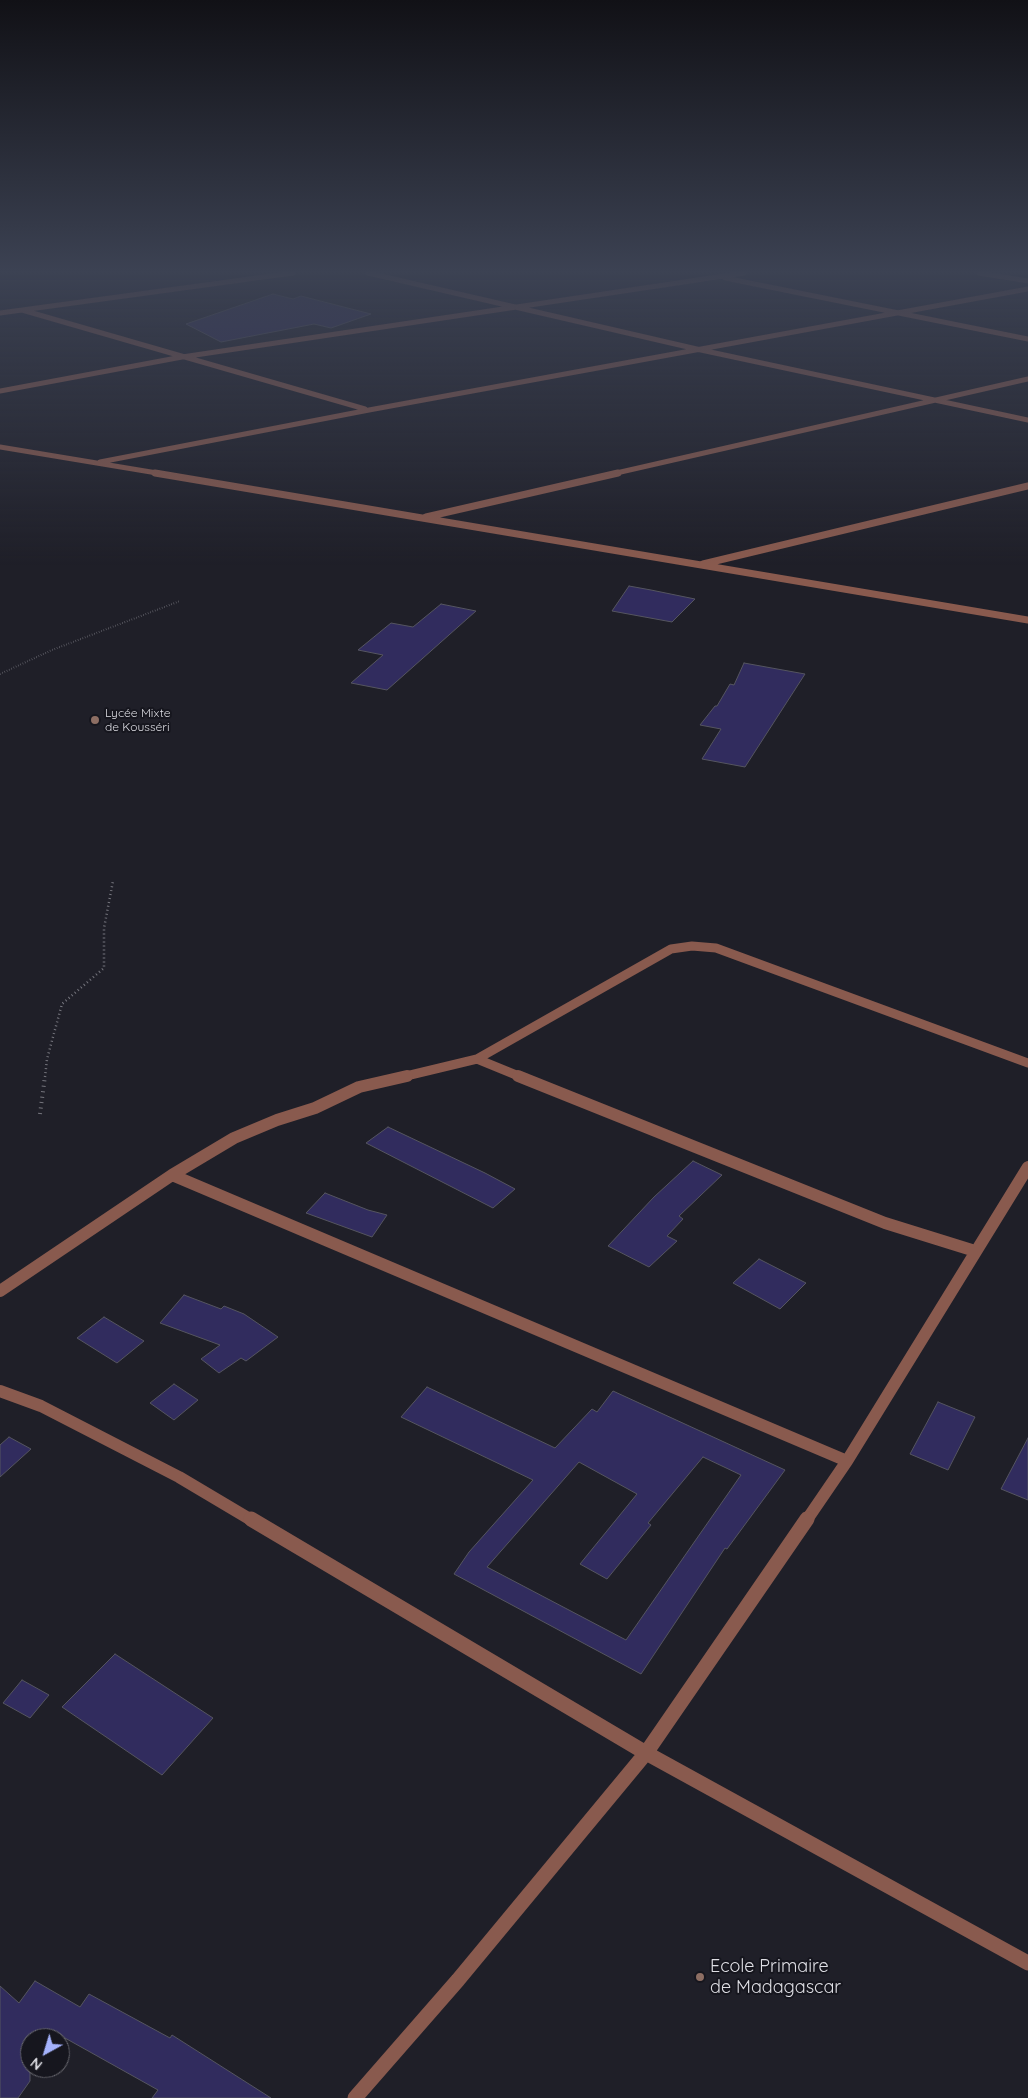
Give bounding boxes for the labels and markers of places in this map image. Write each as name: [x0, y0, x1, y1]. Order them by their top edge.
place label: Lycée Mixte de Kousséri: [105, 706, 171, 734]
marker: Lycée Mixte de Kousséri: [89, 714, 101, 726]
place label: Ecole Primaire de Madagascar: [710, 1956, 841, 1998]
marker: Ecole Primaire de Madagascar: [694, 1971, 706, 1983]

